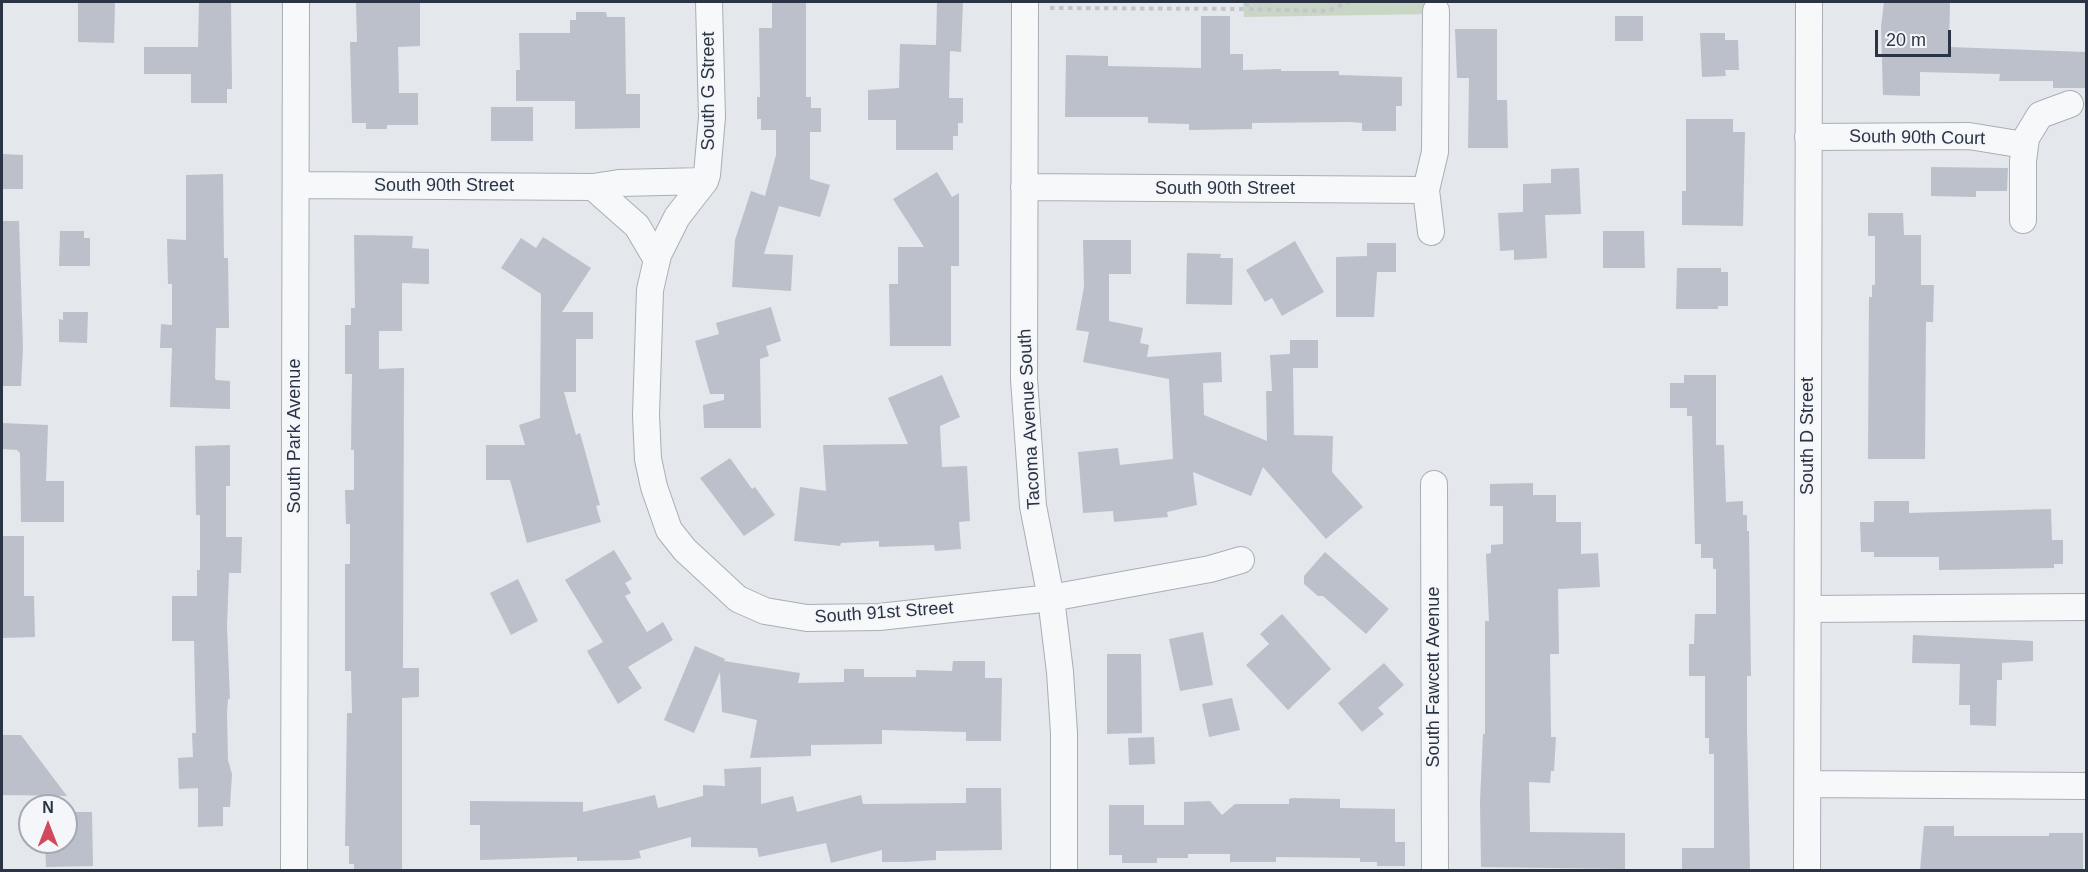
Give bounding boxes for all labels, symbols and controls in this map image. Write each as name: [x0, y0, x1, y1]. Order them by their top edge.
scale bar: [1878, 18, 1954, 56]
text: 20 m: [1886, 30, 1926, 50]
street label: South G Street: [698, 31, 720, 151]
street label: South 90th Court: [1849, 126, 1985, 150]
street label: South 90th Street: [374, 175, 514, 197]
street label: South 90th Street: [1155, 178, 1295, 200]
street label: Tacoma Avenue South: [1014, 328, 1046, 510]
street label: South Park Avenue: [284, 359, 306, 513]
street label: South D Street: [1797, 377, 1819, 495]
street label: South Fawcett Avenue: [1423, 587, 1445, 767]
street label: South 91st Street: [814, 597, 954, 629]
north arrow: [18, 794, 78, 854]
text: N: [42, 799, 54, 816]

